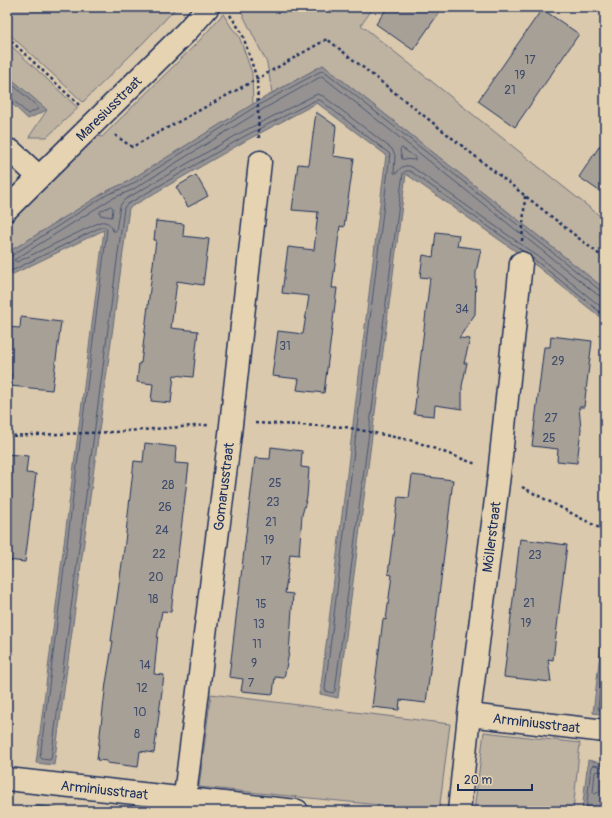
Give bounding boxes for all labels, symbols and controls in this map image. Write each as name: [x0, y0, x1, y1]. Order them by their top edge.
house number: 17: [524, 53, 536, 68]
house number: 19: [515, 68, 525, 83]
street label: Maresiusstraat: [72, 72, 145, 145]
house number: 21: [504, 83, 516, 98]
house number: 34: [455, 302, 469, 317]
house number: 31: [279, 339, 291, 354]
house number: 29: [552, 354, 564, 369]
house number: 27: [544, 411, 558, 426]
house number: 25: [542, 431, 556, 446]
street label: Gomarusstraat: [210, 441, 237, 532]
house number: 25: [268, 476, 282, 491]
house number: 28: [162, 478, 174, 493]
house number: 23: [266, 495, 280, 510]
house number: 26: [158, 500, 172, 515]
street label: Möllerstraat: [478, 500, 504, 573]
house number: 21: [265, 515, 277, 530]
house number: 24: [155, 523, 169, 538]
house number: 19: [264, 533, 274, 548]
house number: 22: [152, 547, 166, 562]
house number: 23: [528, 548, 542, 563]
house number: 17: [260, 554, 272, 569]
house number: 20: [149, 570, 163, 585]
house number: 18: [148, 592, 158, 607]
house number: 21: [523, 596, 535, 611]
house number: 15: [255, 597, 267, 612]
house number: 19: [521, 616, 531, 631]
house number: 13: [253, 617, 265, 632]
house number: 11: [252, 637, 262, 652]
house number: 9: [251, 656, 257, 671]
house number: 14: [139, 658, 151, 673]
house number: 7: [248, 676, 255, 691]
house number: 12: [136, 681, 148, 696]
house number: 10: [134, 705, 146, 720]
street label: Arminiusstraat: [492, 709, 581, 737]
house number: 8: [134, 727, 140, 742]
scale bar: [458, 766, 532, 792]
text: 20 m: [464, 773, 493, 788]
street label: Arminiusstraat: [60, 776, 149, 803]

